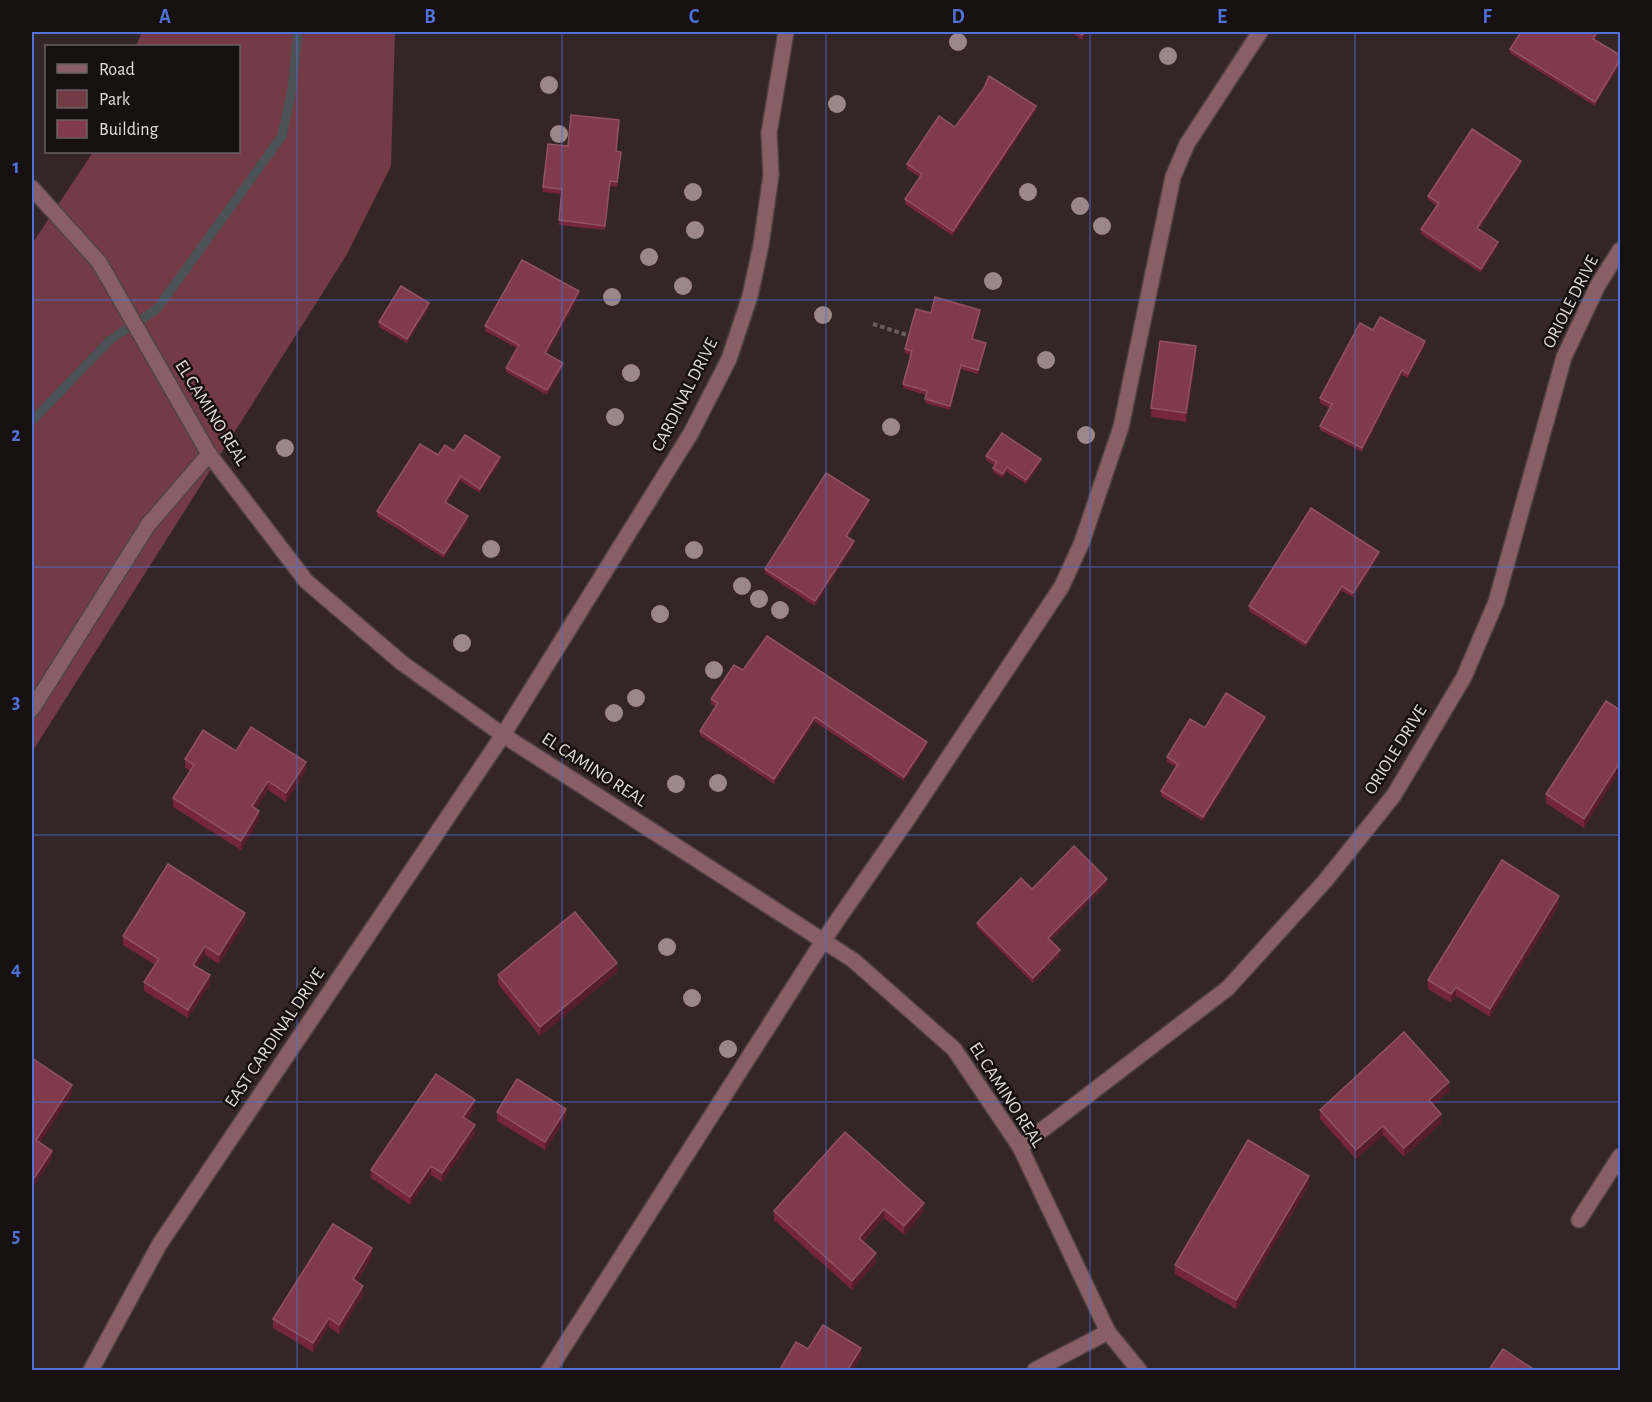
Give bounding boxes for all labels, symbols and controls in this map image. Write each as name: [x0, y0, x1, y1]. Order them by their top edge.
text: A: [159, 7, 171, 27]
text: B: [424, 7, 436, 27]
text: C: [689, 7, 700, 27]
text: D: [951, 7, 965, 27]
text: E: [1217, 7, 1227, 27]
text: F: [1482, 7, 1492, 27]
legend: [45, 45, 240, 153]
text: Road: [99, 61, 135, 79]
text: Park: [99, 91, 131, 109]
text: Building: [99, 121, 159, 139]
text: 1: [12, 157, 20, 177]
street label: ORIOLE DRIVE: [1540, 252, 1602, 351]
street label: CARDINAL DRIVE: [649, 335, 721, 454]
street label: EL CAMINO REAL: [171, 357, 251, 469]
text: 2: [11, 425, 21, 445]
text: 3: [12, 692, 20, 712]
street label: ORIOLE DRIVE: [1361, 702, 1431, 798]
street label: EL CAMINO REAL: [538, 730, 650, 811]
text: 4: [11, 959, 21, 979]
street label: EAST CARDINAL DRIVE: [222, 965, 328, 1111]
street label: EL CAMINO REAL: [966, 1039, 1047, 1151]
text: 5: [12, 1226, 20, 1246]

